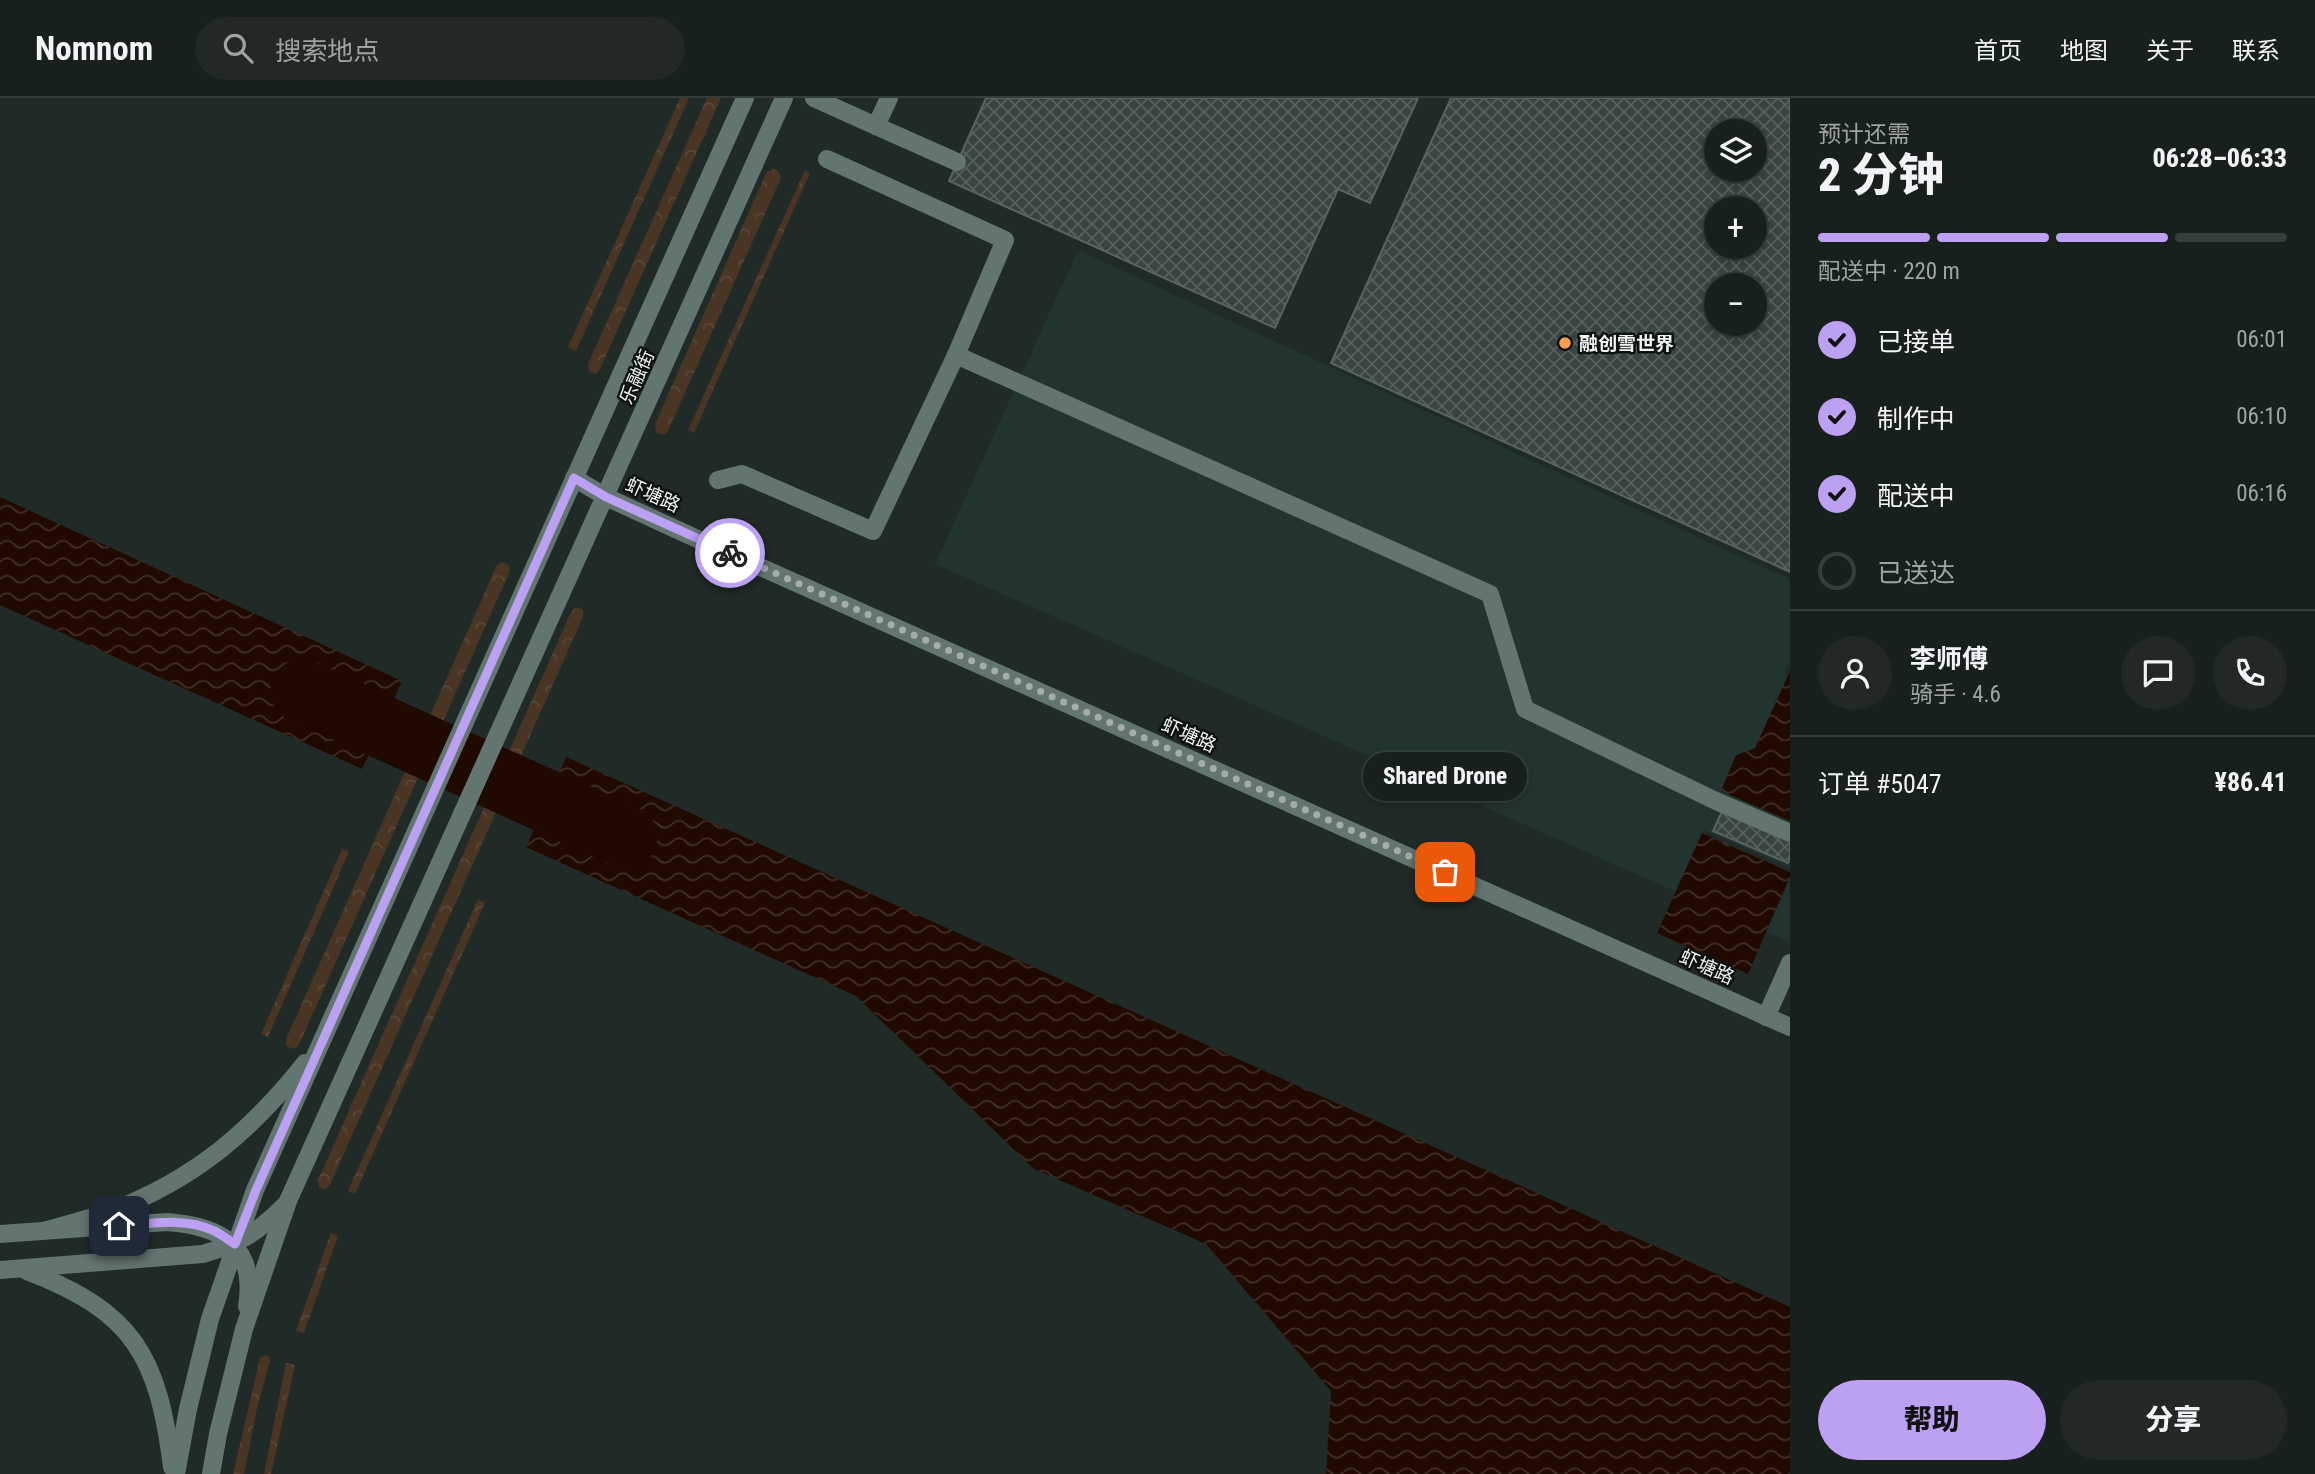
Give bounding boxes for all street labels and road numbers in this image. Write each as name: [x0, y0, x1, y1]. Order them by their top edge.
street label: 乐融街: [615, 346, 659, 408]
street label: 虾塘路: [622, 473, 684, 517]
street label: 虾塘路: [1158, 713, 1220, 757]
street label: 虾塘路: [1676, 945, 1738, 989]

